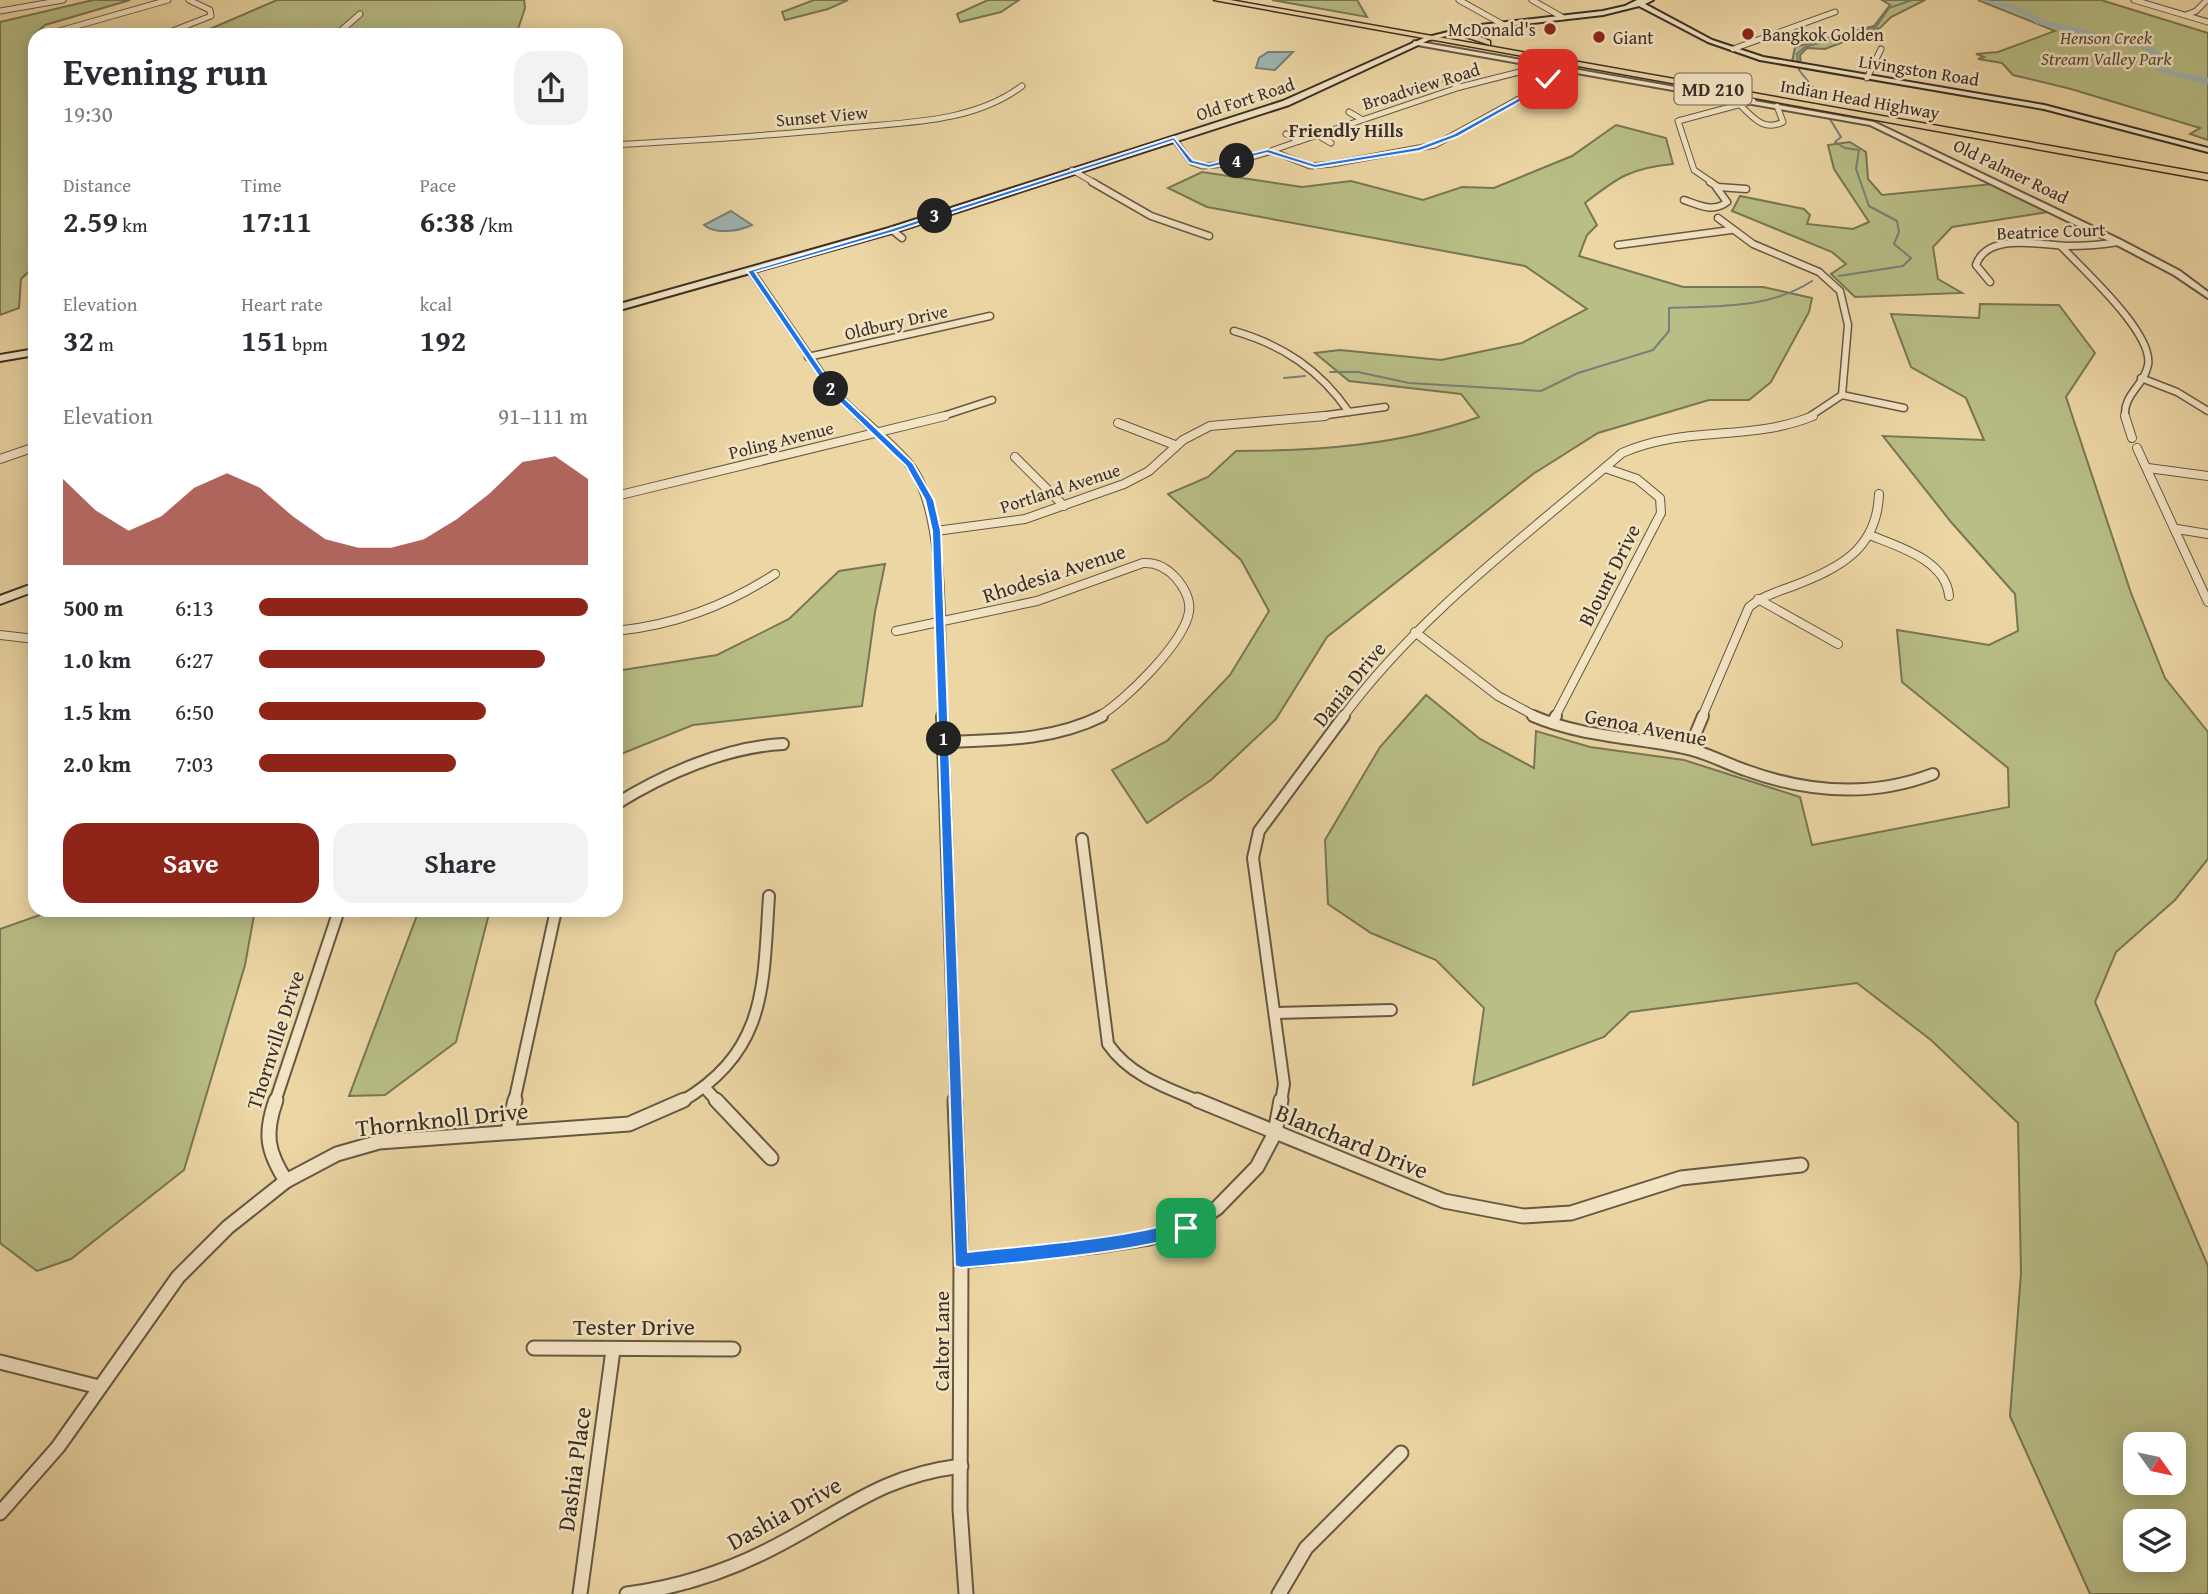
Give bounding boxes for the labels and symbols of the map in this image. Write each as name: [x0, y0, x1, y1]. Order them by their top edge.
place label: McDonald's: [1448, 16, 1536, 43]
marker: McDonald's: [1542, 21, 1558, 37]
place label: Bangkok Golden: [1762, 21, 1884, 48]
place label: Giant: [1613, 24, 1654, 51]
park label: Henson Creek Stream Valley Park: [2041, 24, 2172, 72]
marker: Bangkok Golden: [1740, 26, 1756, 42]
marker: Giant: [1591, 29, 1607, 45]
street label: Livingston Road: [1857, 47, 1981, 93]
pin: [1518, 49, 1578, 109]
street label: Broadview Road: [1359, 55, 1483, 117]
street label: Old Fort Road: [1192, 70, 1298, 128]
street label: Indian Head Highway: [1778, 72, 1942, 126]
road number: MD 210: [1674, 74, 1752, 104]
street label: Sunset View: [775, 98, 870, 133]
district label: Friendly Hills: [1289, 116, 1403, 144]
street label: Old Palmer Road: [1949, 131, 2073, 211]
pin: 4: [1220, 144, 1254, 178]
pin: 3: [918, 198, 953, 234]
street label: Beatrice Court: [1996, 216, 2107, 246]
street label: Oldbury Drive: [842, 297, 950, 347]
pin: 2: [814, 372, 848, 406]
street label: Poling Avenue: [726, 414, 836, 466]
street label: Portland Avenue: [996, 456, 1124, 520]
street label: Blount Drive: [1570, 518, 1648, 631]
street label: Rhodesia Avenue: [978, 535, 1130, 611]
street label: Dania Drive: [1305, 634, 1393, 733]
street label: Genoa Avenue: [1582, 700, 1710, 754]
pin: 1: [926, 722, 962, 756]
street label: Thornville Drive: [238, 966, 312, 1113]
street label: Thornknoll Drive: [354, 1093, 530, 1145]
street label: Blanchard Drive: [1270, 1094, 1434, 1188]
pin: [1156, 1198, 1216, 1258]
street label: Caltor Lane: [926, 1291, 957, 1391]
street label: Tester Drive: [573, 1309, 695, 1344]
street label: Dashia Place: [548, 1405, 600, 1533]
north arrow: [2123, 1432, 2186, 1494]
street label: Dashia Drive: [720, 1467, 848, 1559]

